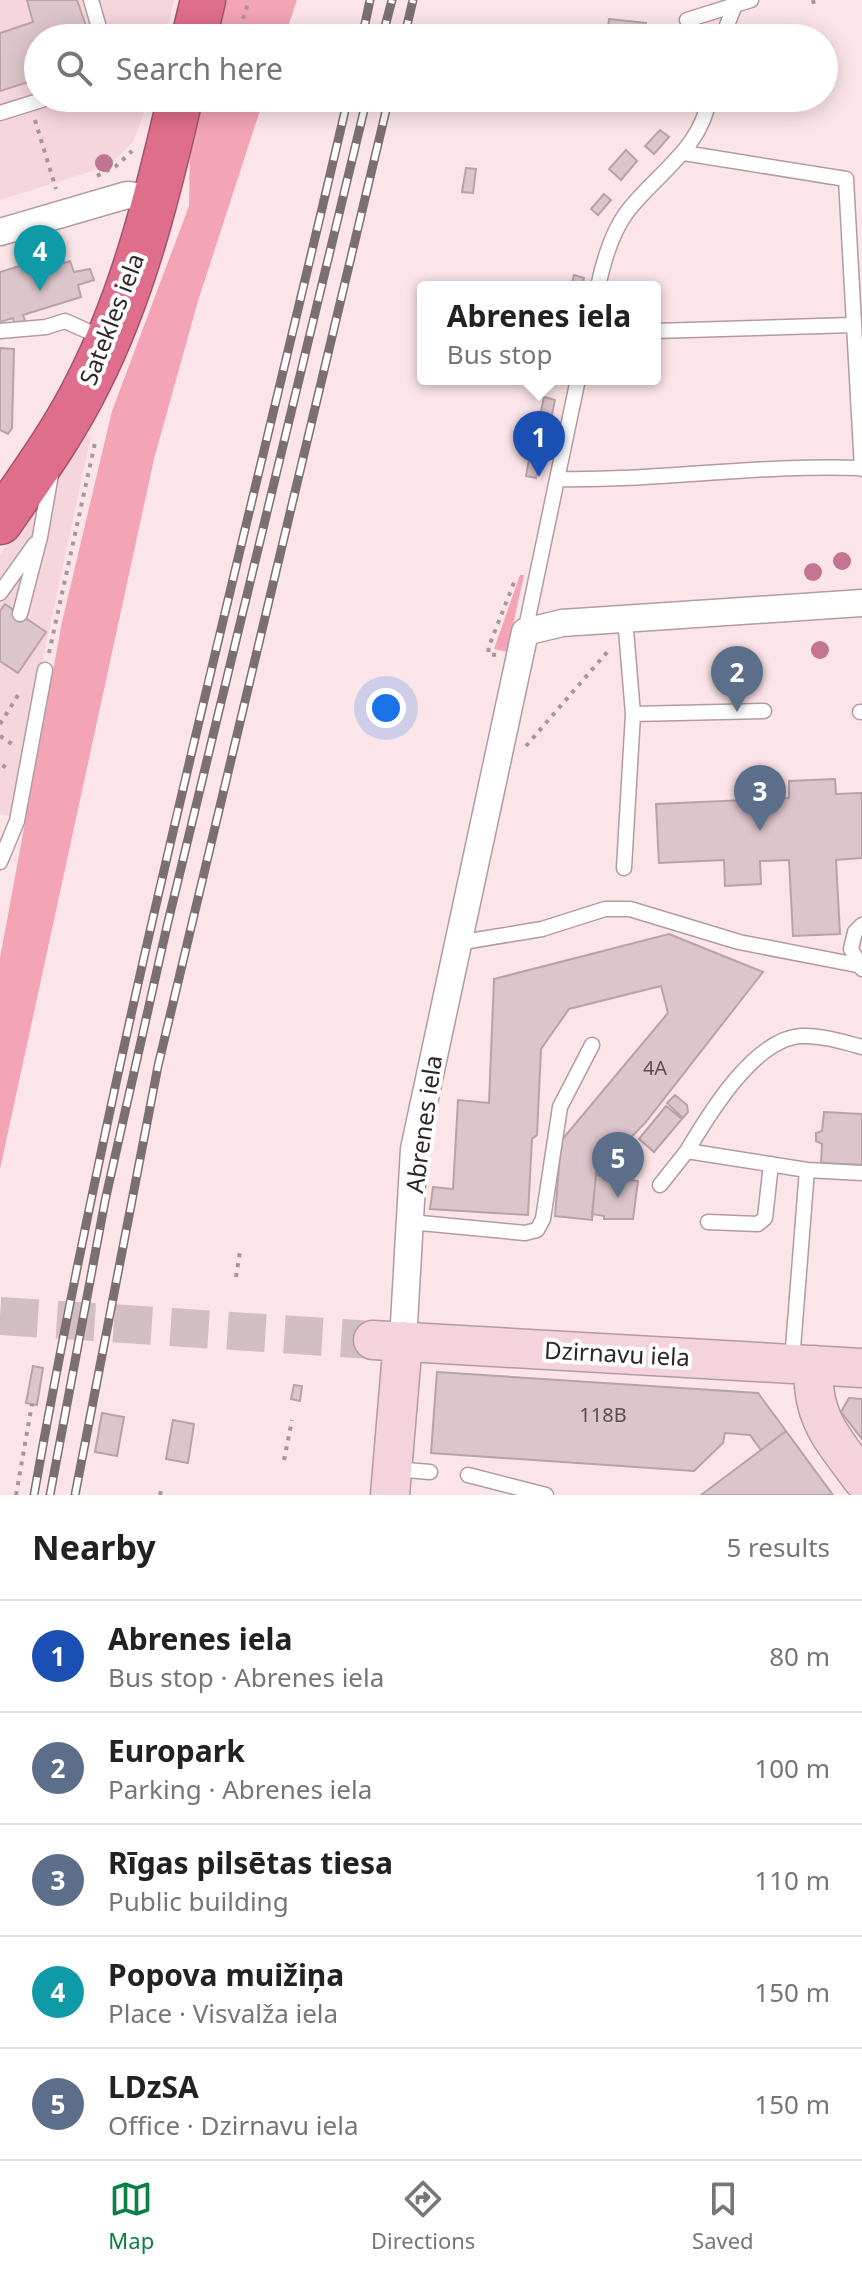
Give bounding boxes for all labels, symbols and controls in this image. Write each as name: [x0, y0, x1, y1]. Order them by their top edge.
search box: [24, 24, 838, 112]
icon: search: [52, 46, 96, 90]
text: Search here: [116, 48, 283, 89]
pin: 4: [14, 225, 66, 291]
street label: Satekles iela: [71, 248, 151, 390]
popup: [417, 281, 661, 385]
text: Abrenes iela: [447, 295, 631, 336]
text: Bus stop: [447, 336, 553, 372]
pin: 1: [513, 411, 565, 477]
pin: 2: [711, 646, 763, 712]
your location: [366, 688, 406, 728]
pin: 3: [734, 765, 786, 831]
street label: Abrenes iela: [397, 1053, 449, 1195]
house number: 4A: [643, 1054, 667, 1081]
pin: 5: [592, 1132, 644, 1198]
street label: Dzirnavu iela: [543, 1333, 691, 1373]
house number: 118B: [579, 1401, 627, 1428]
text: Nearby: [32, 1524, 156, 1570]
text: 5 results: [726, 1529, 830, 1565]
text: Abrenes iela: [108, 1618, 293, 1659]
text: 1: [51, 1638, 65, 1674]
text: 80 m: [769, 1638, 830, 1674]
text: Bus stop · Abrenes iela: [108, 1659, 384, 1695]
text: Europark: [108, 1730, 245, 1771]
text: 2: [51, 1750, 65, 1786]
text: 100 m: [754, 1750, 830, 1786]
text: Parking · Abrenes iela: [108, 1771, 372, 1807]
text: Rīgas pilsētas tiesa: [108, 1842, 393, 1883]
text: 3: [51, 1862, 65, 1898]
text: 110 m: [754, 1862, 830, 1898]
text: Public building: [108, 1883, 289, 1919]
text: Popova muižiņa: [108, 1954, 344, 1995]
text: 4: [51, 1974, 65, 2010]
text: 150 m: [754, 1974, 830, 2010]
text: Place · Visvalža iela: [108, 1995, 338, 2031]
text: LDzSA: [108, 2066, 199, 2107]
text: 5: [51, 2086, 65, 2122]
text: 150 m: [754, 2086, 830, 2122]
text: Office · Dzirnavu iela: [108, 2107, 359, 2143]
tab: Map: [108, 2177, 154, 2255]
tab: Directions: [371, 2177, 475, 2255]
tab: Saved: [692, 2177, 754, 2255]

